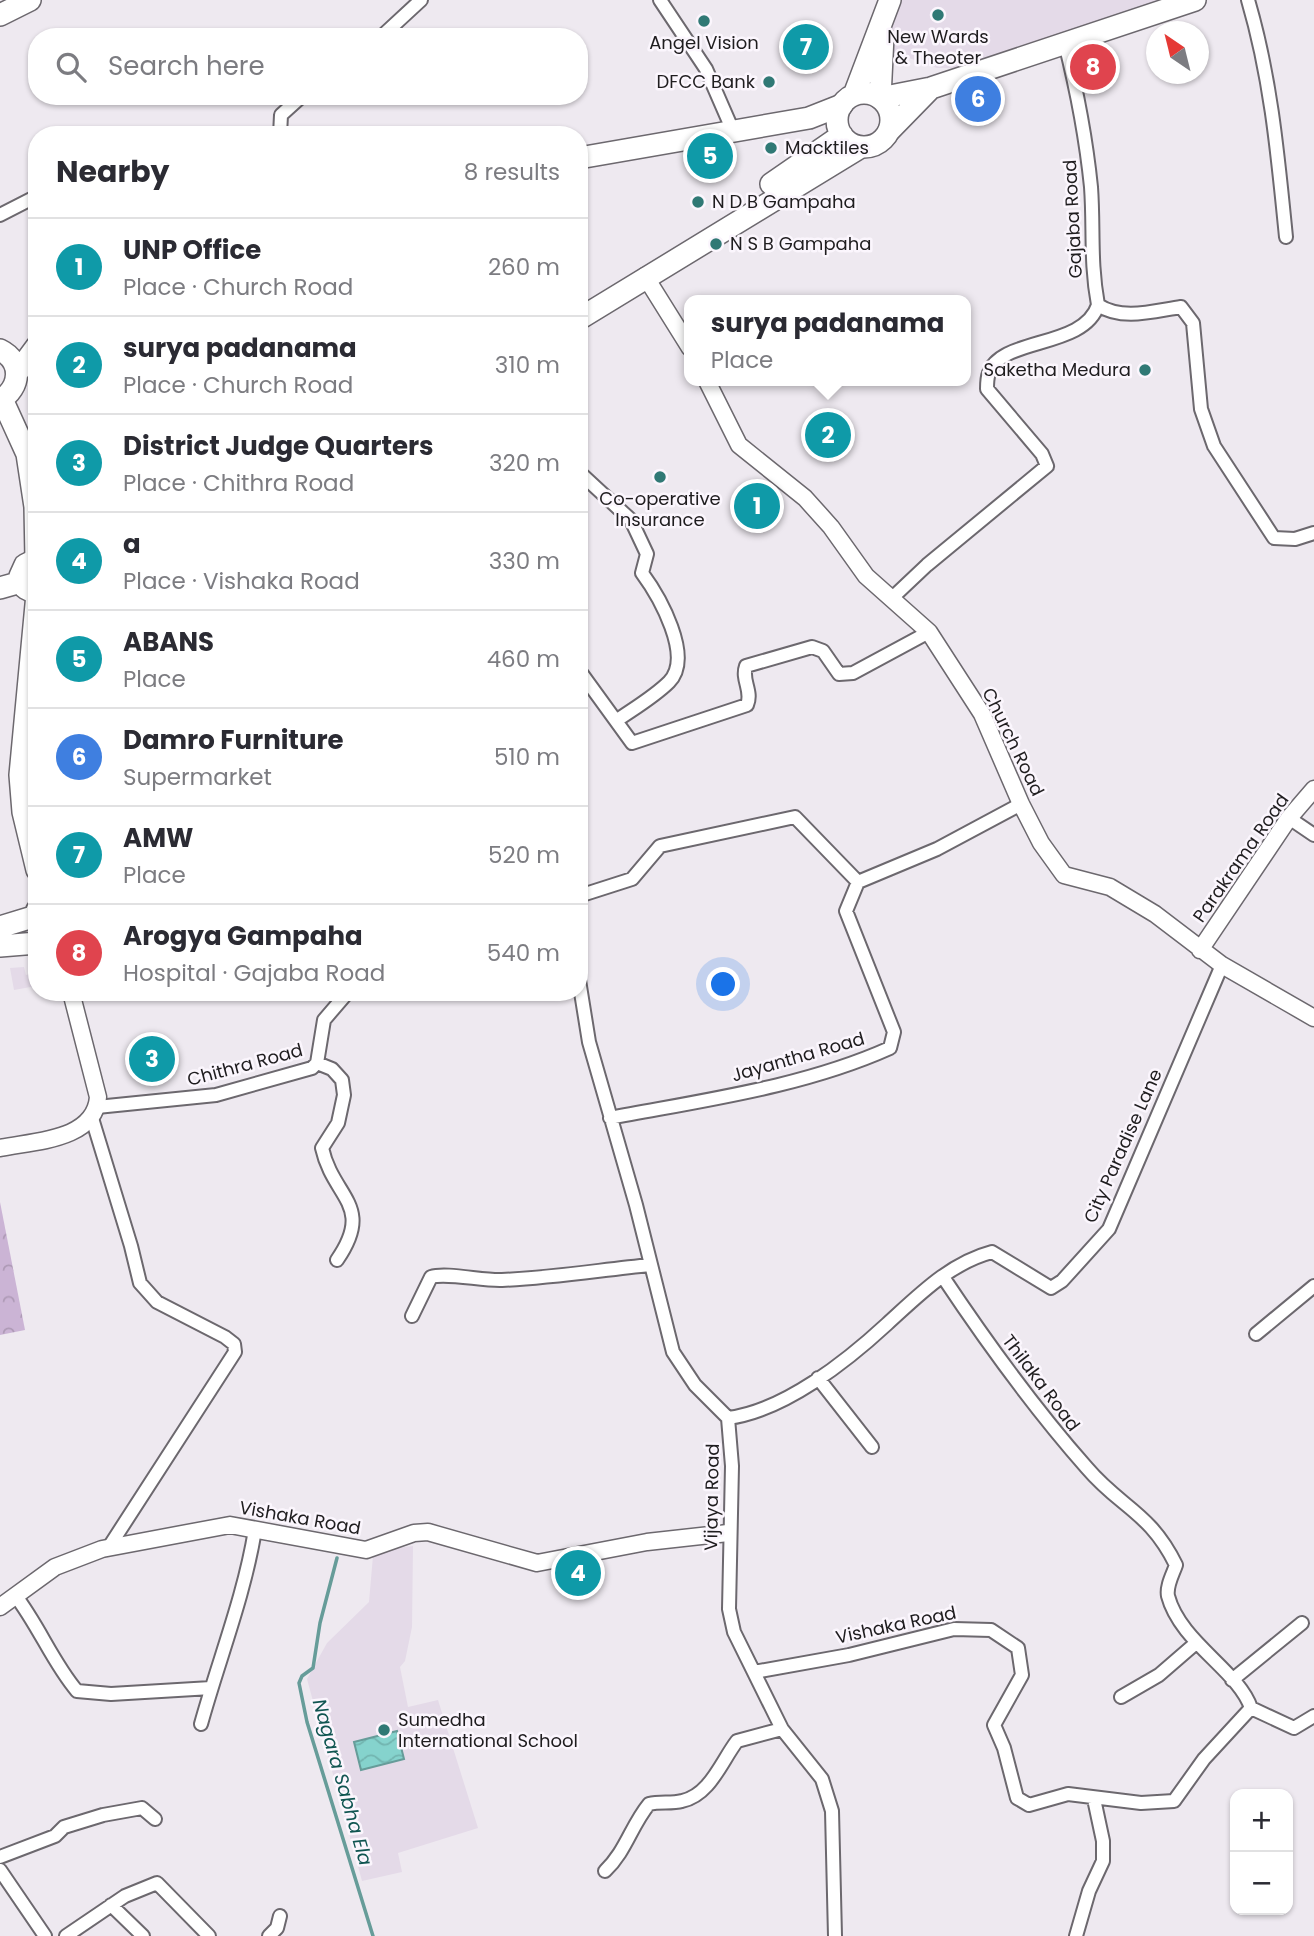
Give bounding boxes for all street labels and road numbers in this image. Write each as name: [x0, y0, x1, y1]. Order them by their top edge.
street label: Gajaba Road: [1057, 159, 1088, 279]
street label: Church Road: [976, 683, 1050, 800]
street label: Parakrama Road: [1187, 788, 1294, 927]
street label: Jayantha Road: [728, 1026, 867, 1087]
street label: Chithra Road: [184, 1037, 305, 1092]
street label: City Paradise Lane: [1077, 1065, 1168, 1227]
street label: Thilaka Road: [997, 1329, 1086, 1436]
street label: Vijaya Road: [698, 1443, 725, 1551]
street label: Vishaka Road: [237, 1495, 363, 1540]
street label: Vishaka Road: [833, 1600, 959, 1649]

